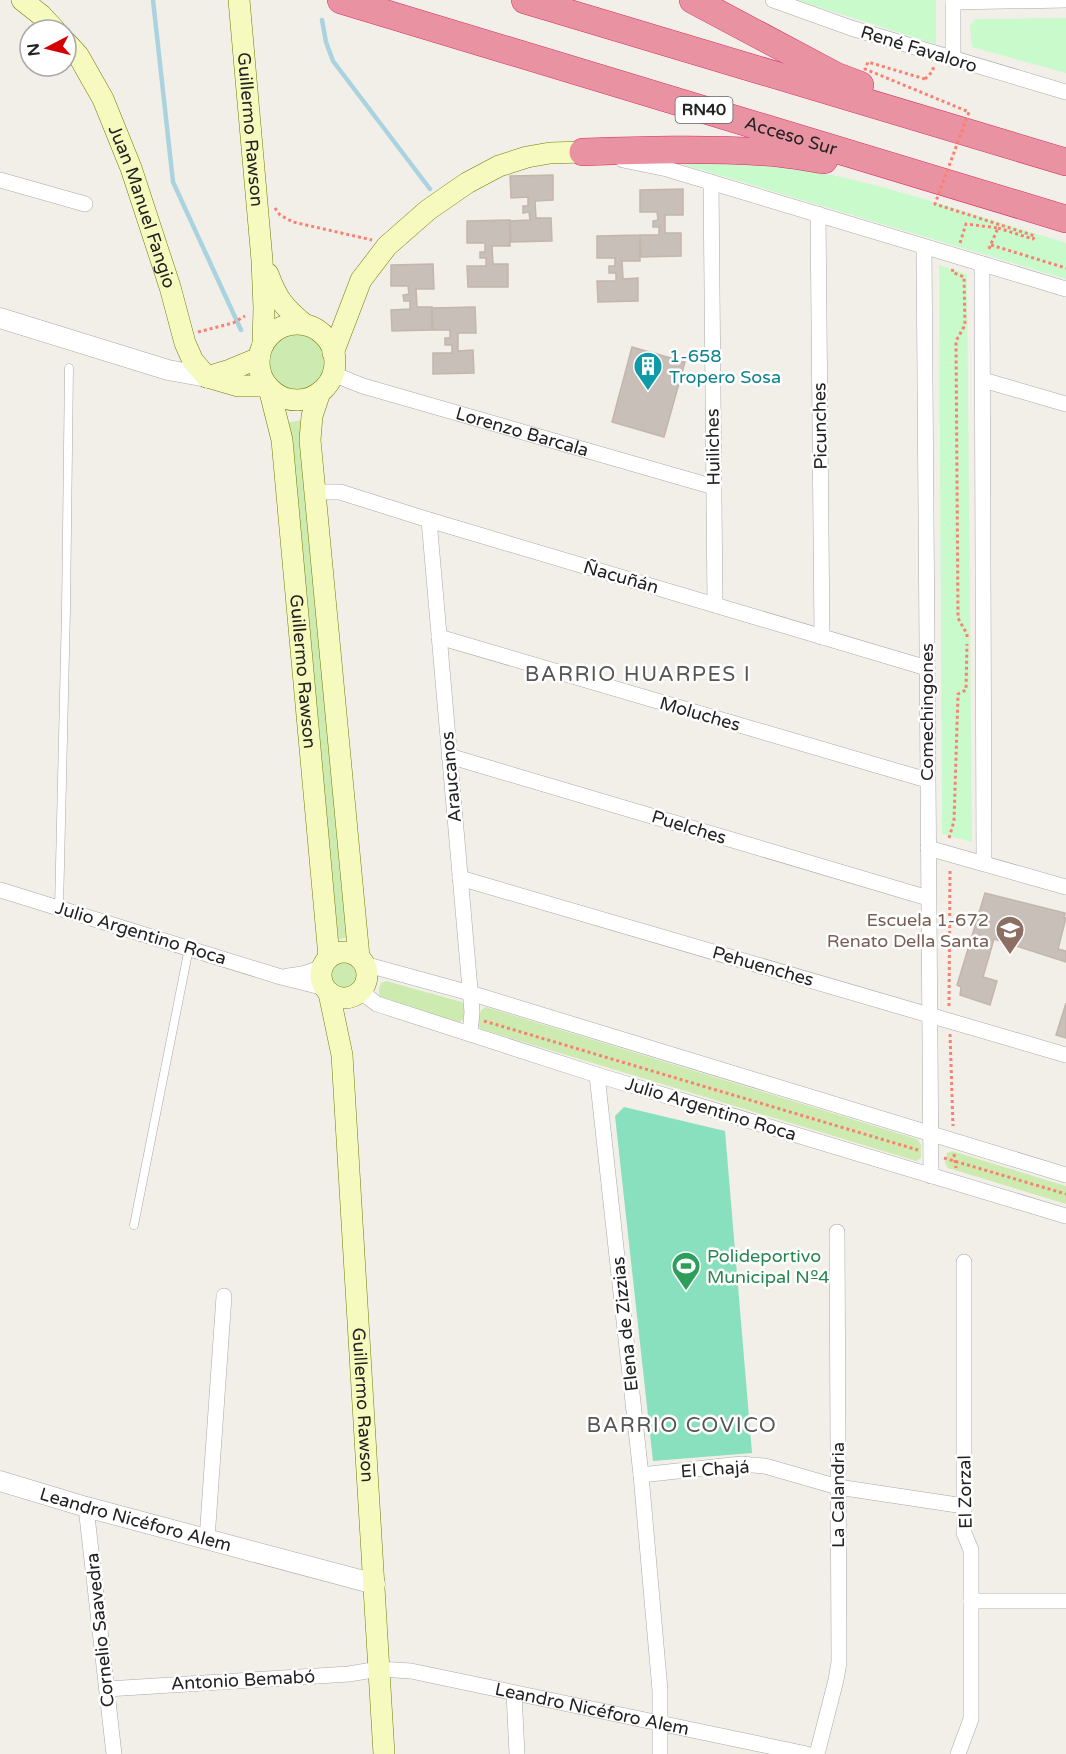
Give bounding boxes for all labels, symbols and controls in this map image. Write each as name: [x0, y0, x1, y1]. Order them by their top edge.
north arrow: [18, 18, 78, 78]
street label: René Favaloro: [858, 21, 980, 77]
text: N: [23, 42, 45, 57]
street label: Guillermo Rawson: [233, 51, 268, 208]
road number: RN40: [676, 97, 732, 123]
street label: Acceso Sur: [742, 112, 840, 160]
street label: Juan Manuel Fangio: [104, 122, 181, 291]
place label: 1-658 Tropero Sosa: [669, 345, 781, 388]
building icon: 1-658 Tropero Sosa: [632, 350, 664, 392]
street label: Picunches: [808, 382, 832, 470]
street label: Lorenzo Barcala: [453, 402, 591, 461]
street label: Huiliches: [701, 408, 725, 486]
street label: Ñacuñán: [581, 556, 661, 598]
street label: Guillermo Rawson: [285, 593, 321, 750]
street label: Comechingones: [916, 643, 938, 781]
district label: BARRIO HUARPES I: [525, 662, 751, 687]
street label: Moluches: [657, 692, 743, 736]
street label: Araucanos: [436, 730, 466, 824]
street label: Puelches: [649, 805, 729, 849]
street label: Julio Argentino Roca: [53, 897, 229, 969]
place label: Escuela 1-672 Renato Della Santa: [827, 909, 989, 952]
school or university icon: Escuela 1-672 Renato Della Santa: [994, 914, 1026, 956]
street label: Pehuenches: [710, 941, 816, 991]
street label: Julio Argentino Roca: [623, 1073, 799, 1145]
place label: Polideportivo Municipal Nº4: [707, 1245, 830, 1288]
sports icon: Polideportivo Municipal Nº4: [670, 1250, 702, 1292]
street label: Elena de Zizzias: [607, 1256, 643, 1392]
street label: Guillermo Rawson: [347, 1327, 379, 1483]
district label: BARRIO COVICO: [587, 1413, 777, 1438]
street label: La Calandria: [827, 1442, 849, 1548]
street label: El Zorzal: [953, 1455, 977, 1529]
street label: El Chajá: [680, 1456, 750, 1482]
street label: Leandro Nicéforo Alem: [37, 1483, 234, 1556]
street label: Cornelio Saavedra: [81, 1552, 119, 1708]
street label: Antonio Bemabó: [170, 1665, 316, 1695]
street label: Leandro Nicéforo Alem: [493, 1678, 691, 1740]

